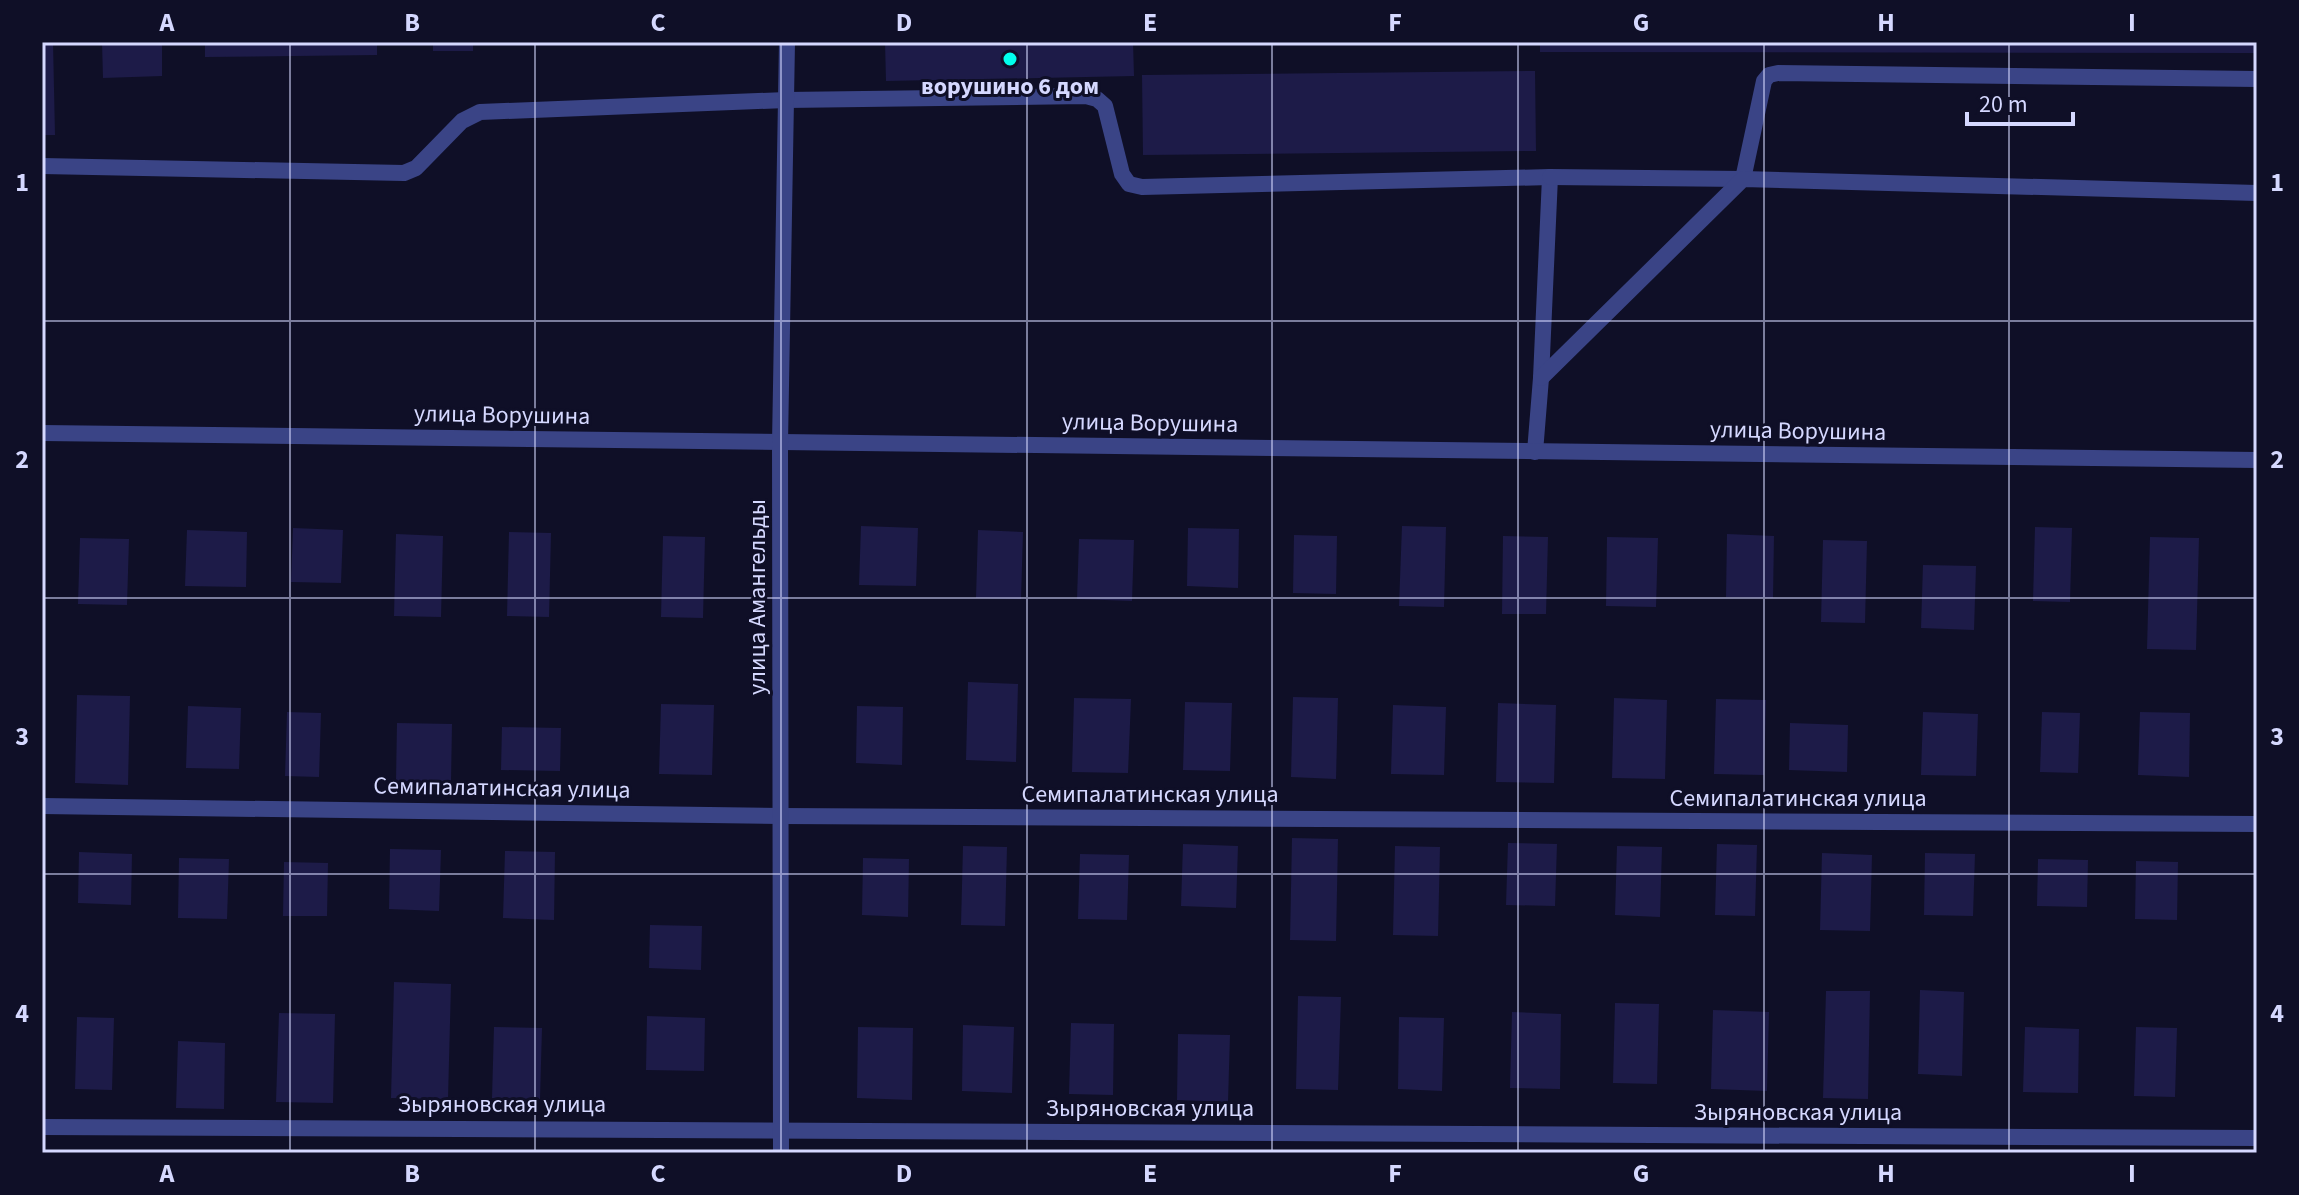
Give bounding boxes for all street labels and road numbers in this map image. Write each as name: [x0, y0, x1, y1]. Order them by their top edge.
street label: улица Ворушина: [414, 396, 590, 434]
street label: улица Ворушина: [1062, 404, 1238, 442]
street label: улица Ворушина: [1710, 412, 1886, 450]
street label: улица Амангельды: [740, 499, 775, 695]
street label: Семипалатинская улица: [373, 768, 631, 808]
street label: Семипалатинская улица: [1021, 777, 1279, 812]
street label: Семипалатинская улица: [1669, 781, 1927, 816]
street label: Зыряновская улица: [398, 1087, 606, 1122]
street label: Зыряновская улица: [1046, 1091, 1254, 1126]
street label: Зыряновская улица: [1694, 1095, 1902, 1130]

